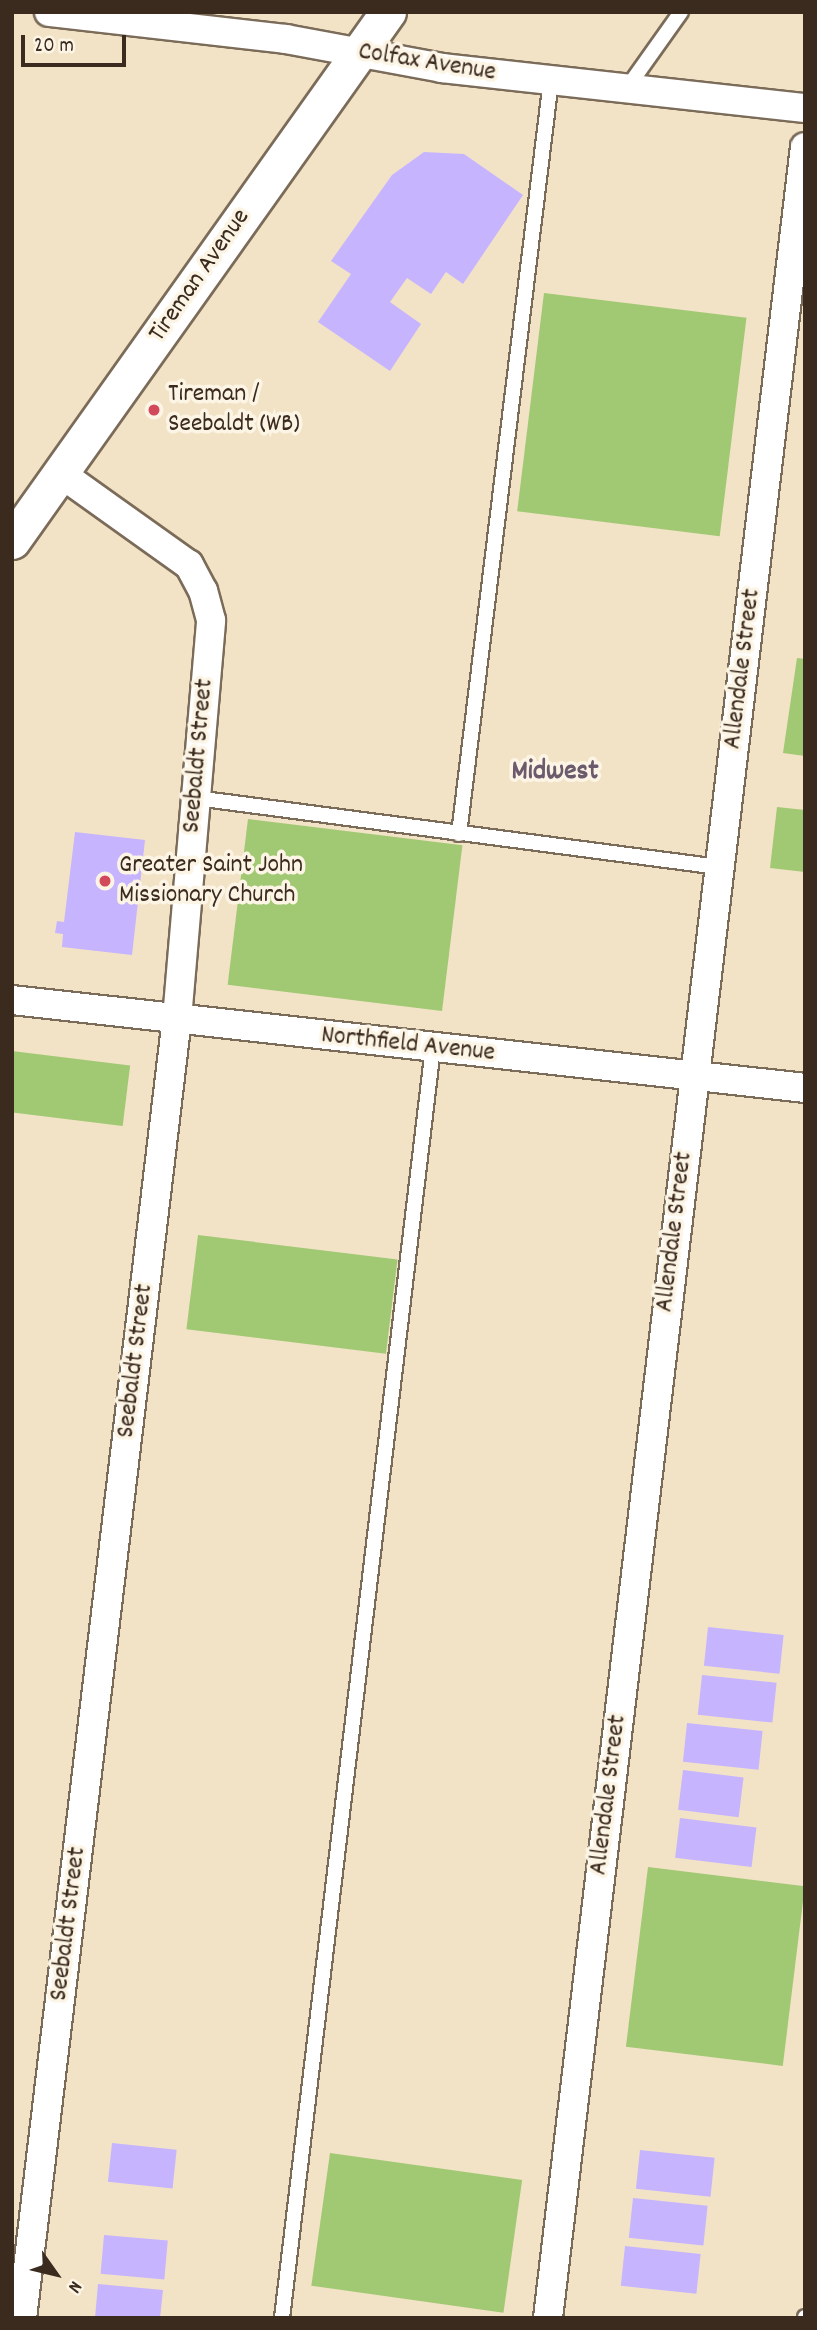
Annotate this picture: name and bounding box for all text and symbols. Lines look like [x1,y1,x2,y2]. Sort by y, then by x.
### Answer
scale bar [24,21,130,65]
text: 20 m [34,32,74,62]
street label: Colfax Avenue [356,37,498,89]
street label: Tireman Avenue [143,203,257,349]
place label: Tireman / Seebaldt (WB) [168,379,300,440]
marker: Tireman / Seebaldt (WB) [146,402,162,418]
street label: Allendale Street [718,587,768,751]
street label: Seebaldt Street [177,677,221,835]
district label: Midwest [511,756,599,790]
place label: Greater Saint John Missionary Church [119,850,303,912]
marker: Greater Saint John Missionary Church [97,873,113,889]
street label: Northfield Avenue [320,1020,496,1070]
street label: Allendale Street [650,1150,700,1314]
street label: Seebaldt Street [111,1282,161,1440]
street label: Allendale Street [584,1713,634,1877]
street label: Seebaldt Street [44,1845,94,2003]
north arrow [21,2239,91,2309]
text: N [60,2275,88,2297]

